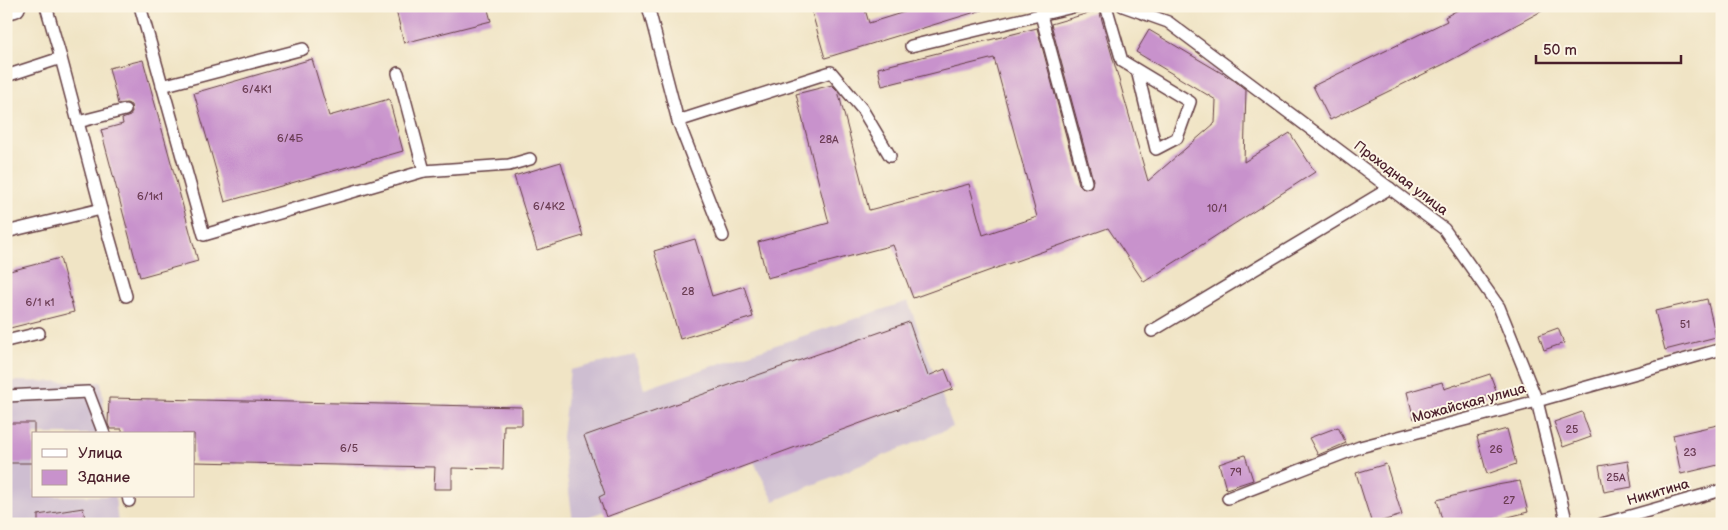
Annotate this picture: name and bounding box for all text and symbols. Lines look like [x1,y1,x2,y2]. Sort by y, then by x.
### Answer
scale bar [1536,32,1680,64]
text: 50 m [1543,41,1577,60]
house number: 6/4К1 [242,83,272,96]
house number: 6/4Б [277,132,303,145]
house number: 28А [819,133,839,146]
street label: Проходная улица [1351,137,1452,219]
house number: 6/1к1 [137,190,163,203]
house number: 6/4К2 [533,200,565,213]
house number: 10/1 [1207,202,1227,215]
house number: 28 [682,285,694,298]
house number: 6/1 к1 [25,296,55,309]
house number: 51 [1680,318,1690,331]
street label: Можайская улица [1410,379,1529,426]
house number: 25 [1566,423,1578,436]
legend [32,432,195,498]
house number: 6/5 [340,442,358,455]
house number: 26 [1489,443,1503,456]
text: Улица [78,444,123,463]
house number: 23 [1683,446,1697,459]
house number: 79 [1230,466,1242,479]
text: Здание [78,468,130,487]
house number: 25А [1606,471,1626,484]
street label: Никитина [1625,475,1692,509]
house number: 27 [1503,494,1516,507]

